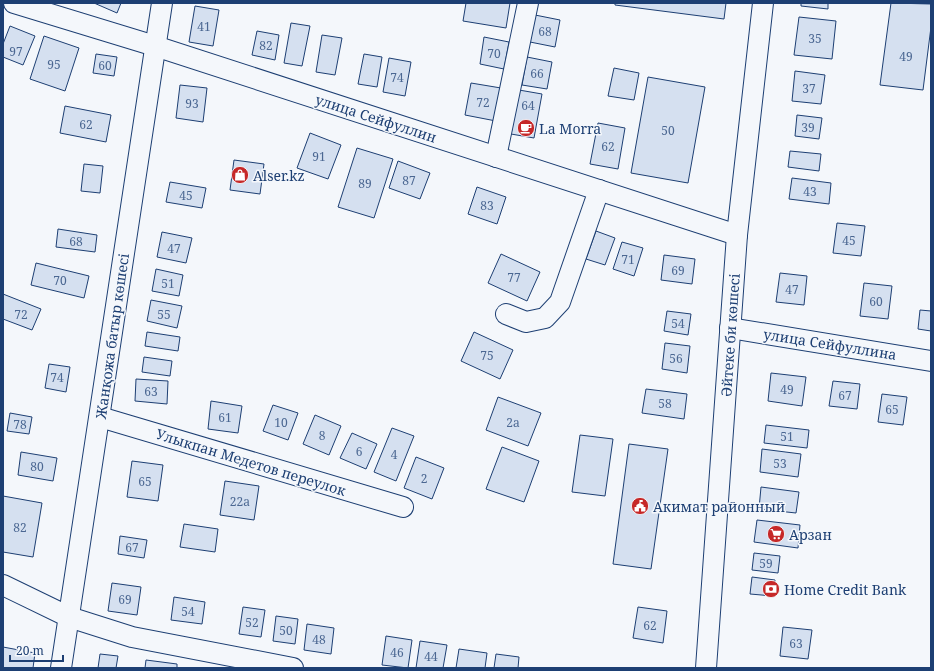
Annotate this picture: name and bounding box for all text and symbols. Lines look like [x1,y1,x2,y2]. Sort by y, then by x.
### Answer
house number: 41 [197,18,211,35]
house number: 68 [538,23,552,40]
house number: 35 [808,30,822,47]
house number: 82 [259,37,273,54]
house number: 97 [9,43,23,60]
house number: 70 [487,45,501,62]
house number: 49 [899,48,913,65]
house number: 95 [47,56,61,73]
house number: 60 [98,57,112,74]
house number: 66 [530,65,544,82]
house number: 74 [390,69,404,86]
house number: 37 [802,80,816,97]
street label: улица Сейфуллин [313,89,439,147]
house number: 72 [476,94,490,111]
house number: 93 [185,95,199,112]
house number: 64 [521,97,535,114]
house number: 62 [79,116,93,133]
cafe icon: La Morra [516,118,536,138]
place label: La Morra [539,119,601,138]
house number: 39 [801,119,815,136]
house number: 50 [661,122,675,139]
house number: 62 [601,138,615,155]
house number: 91 [312,148,326,165]
shop icon: Alser.kz [230,165,250,185]
place label: Alser.kz [253,166,305,185]
house number: 87 [402,172,416,189]
house number: 89 [358,175,372,192]
house number: 43 [803,183,817,200]
house number: 45 [179,187,193,204]
house number: 83 [480,197,494,214]
house number: 45 [842,232,856,249]
house number: 68 [69,233,83,250]
house number: 47 [167,240,181,257]
house number: 71 [621,251,635,268]
street label: Жанқожа батыр көшесі [91,252,133,421]
house number: 69 [671,262,685,279]
house number: 77 [507,269,521,286]
house number: 70 [53,272,67,289]
street label: Әйтеке би көшесі [716,273,744,397]
house number: 51 [161,275,175,292]
house number: 47 [785,281,799,298]
house number: 60 [869,293,883,310]
house number: 72 [14,306,28,323]
house number: 55 [157,306,171,323]
house number: 54 [671,315,685,332]
street label: улица Сейфуллина [762,324,898,364]
house number: 75 [480,347,494,364]
house number: 56 [669,350,683,367]
house number: 74 [50,369,64,386]
house number: 49 [780,381,794,398]
house number: 63 [144,383,158,400]
house number: 67 [838,387,852,404]
house number: 58 [658,395,672,412]
house number: 65 [885,401,899,418]
house number: 61 [218,409,232,426]
house number: 10 [274,414,288,431]
house number: 2а [506,414,520,431]
house number: 78 [13,416,27,433]
street label: Улыкпан Медетов переулок [154,424,349,500]
house number: 8 [319,427,326,444]
house number: 51 [780,428,794,445]
house number: 6 [356,443,363,460]
house number: 4 [391,446,398,463]
house number: 53 [773,455,787,472]
house number: 80 [30,458,44,475]
house number: 2 [421,470,427,487]
house number: 65 [138,473,152,490]
house number: 22а [230,493,250,510]
public building icon: Акимат районный [630,496,650,516]
place label: Акимат районный [653,497,785,516]
house number: 82 [13,519,27,536]
supermarket icon: Арзан [766,524,786,544]
place label: Арзан [789,525,832,544]
house number: 67 [125,539,139,556]
house number: 59 [759,555,773,572]
bank icon: Home Credit Bank [761,579,781,599]
place label: Home Credit Bank [784,580,907,599]
house number: 69 [118,591,132,608]
house number: 54 [181,603,195,620]
house number: 52 [245,614,259,631]
house number: 62 [643,617,657,634]
house number: 50 [279,622,293,639]
house number: 48 [312,631,326,648]
house number: 63 [789,635,803,652]
scale bar [10,637,63,663]
text: 20 m [16,642,44,659]
house number: 46 [390,644,404,661]
house number: 44 [424,648,438,665]

